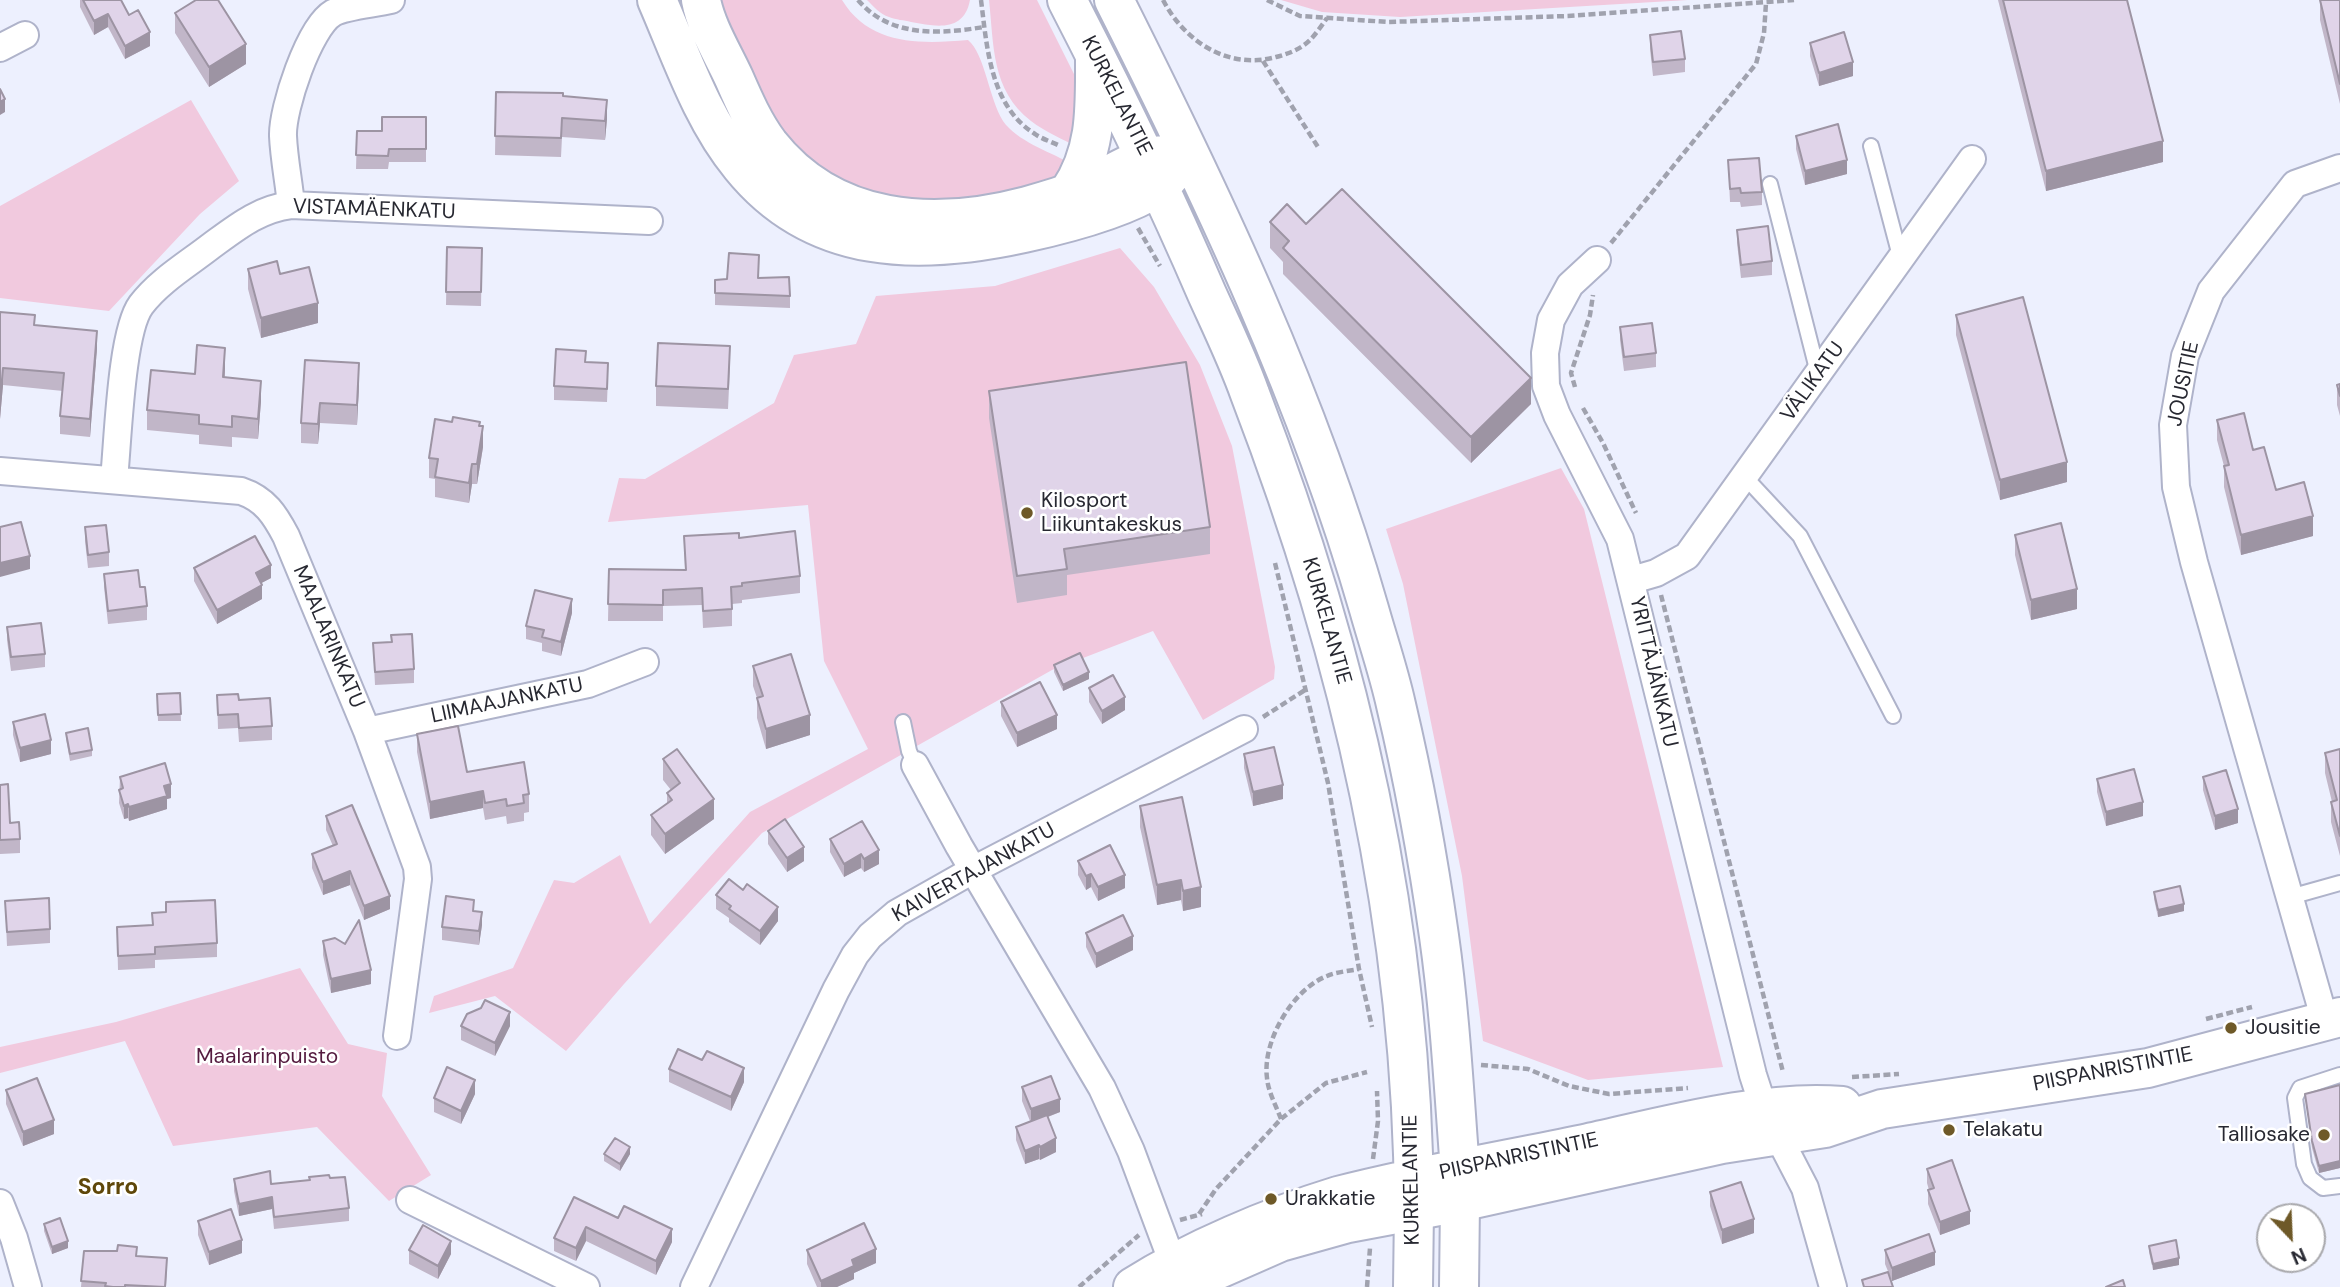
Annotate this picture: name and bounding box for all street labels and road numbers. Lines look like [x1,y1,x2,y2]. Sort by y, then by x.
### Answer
street label: KURKELANTIE [1075,32,1157,160]
street label: VISTAMÄENKATU [292,195,456,225]
street label: VÄLIKATU [1776,337,1850,427]
street label: JOUSITIE [2163,339,2205,429]
street label: KURKELANTIE [1296,555,1356,687]
street label: MAALARINKATU [287,562,369,712]
street label: YRITTÄJÄNKATU [1623,594,1683,750]
street label: LIIMAAJANKATU [429,673,585,729]
street label: KAIVERTAJANKATU [888,818,1060,928]
street label: PIISPANRISTINTIE [2031,1042,2195,1098]
street label: KURKELANTIE [1398,1114,1426,1246]
street label: PIISPANRISTINTIE [1437,1128,1601,1186]

